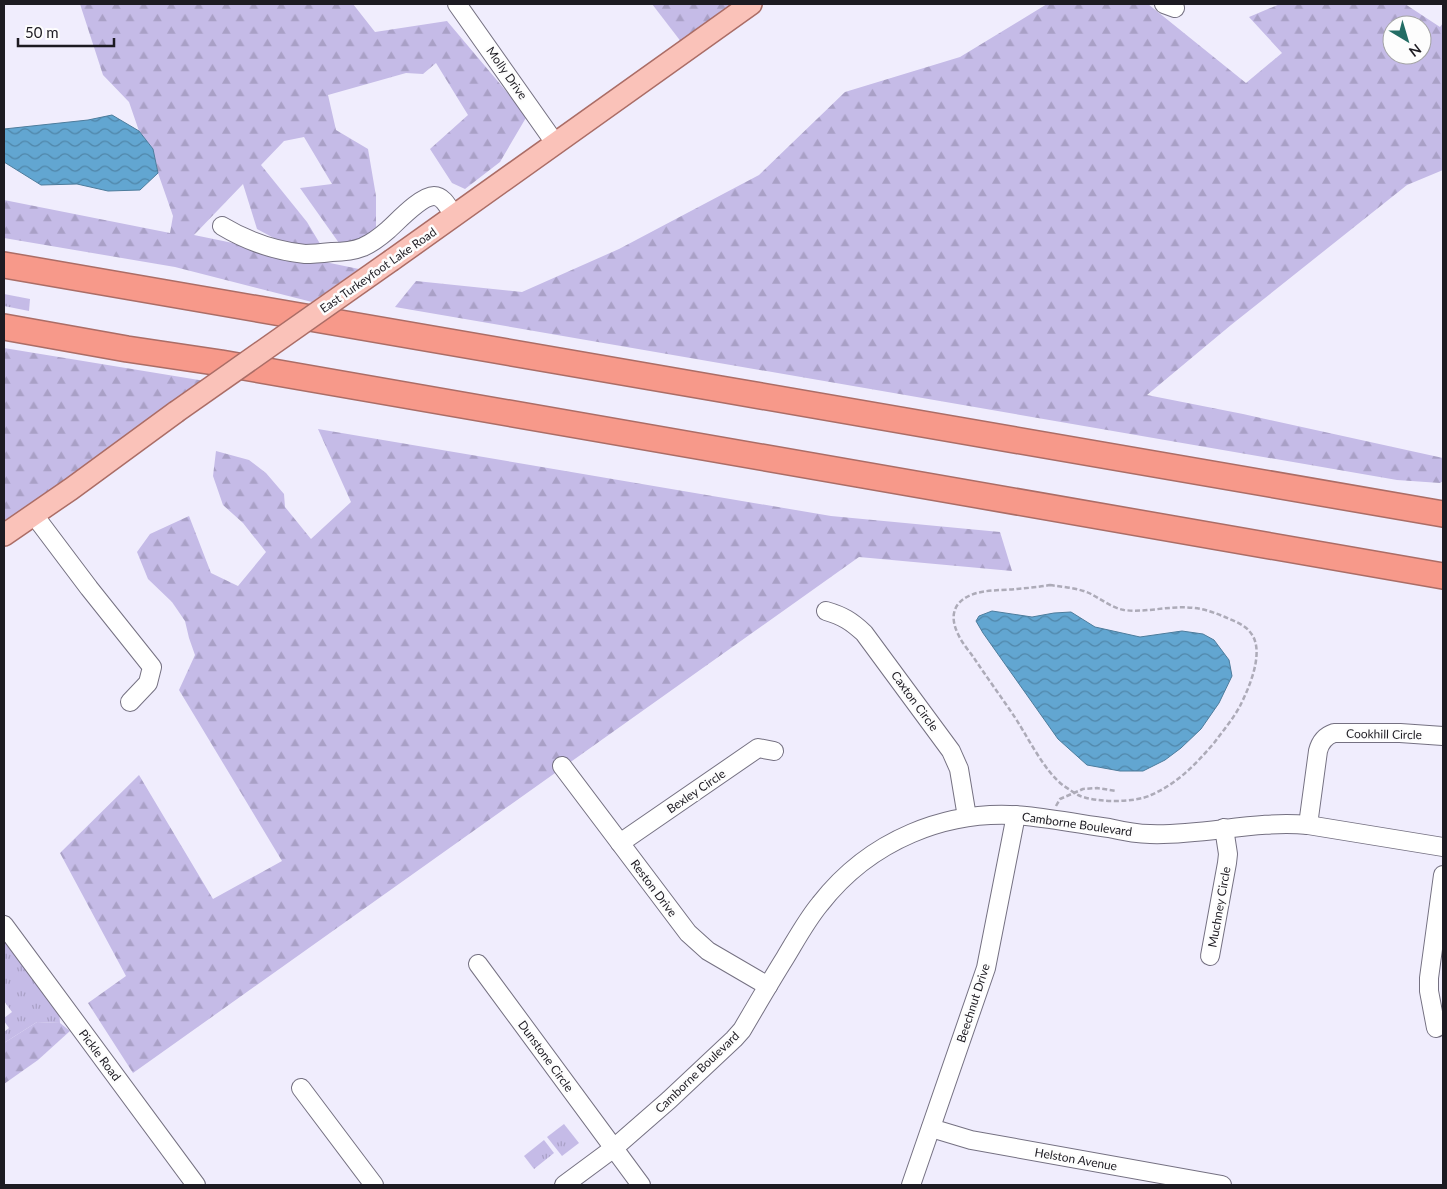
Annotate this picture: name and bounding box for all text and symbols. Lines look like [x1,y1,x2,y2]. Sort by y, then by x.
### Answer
scale bar [18,15,114,47]
north arrow [1382,15,1432,65]
text: 50 m [25,23,59,41]
text: N [1406,41,1425,61]
street label: Molly Drive [483,44,531,102]
street label: East Turkeyfoot Lake Road [317,224,439,316]
street label: Caxton Circle [888,668,942,734]
street label: Cookhill Circle [1346,726,1422,742]
street label: Bexley Circle [664,766,728,816]
street label: Camborne Boulevard [1021,809,1133,839]
street label: Reston Drive [628,856,680,920]
street label: Muchney Circle [1205,865,1233,949]
street label: Beechnut Drive [953,962,993,1044]
street label: Dunstone Circle [515,1017,577,1095]
street label: Pickle Road [76,1026,124,1084]
street label: Camborne Boulevard [652,1028,742,1116]
street label: Helston Avenue [1034,1144,1118,1174]

